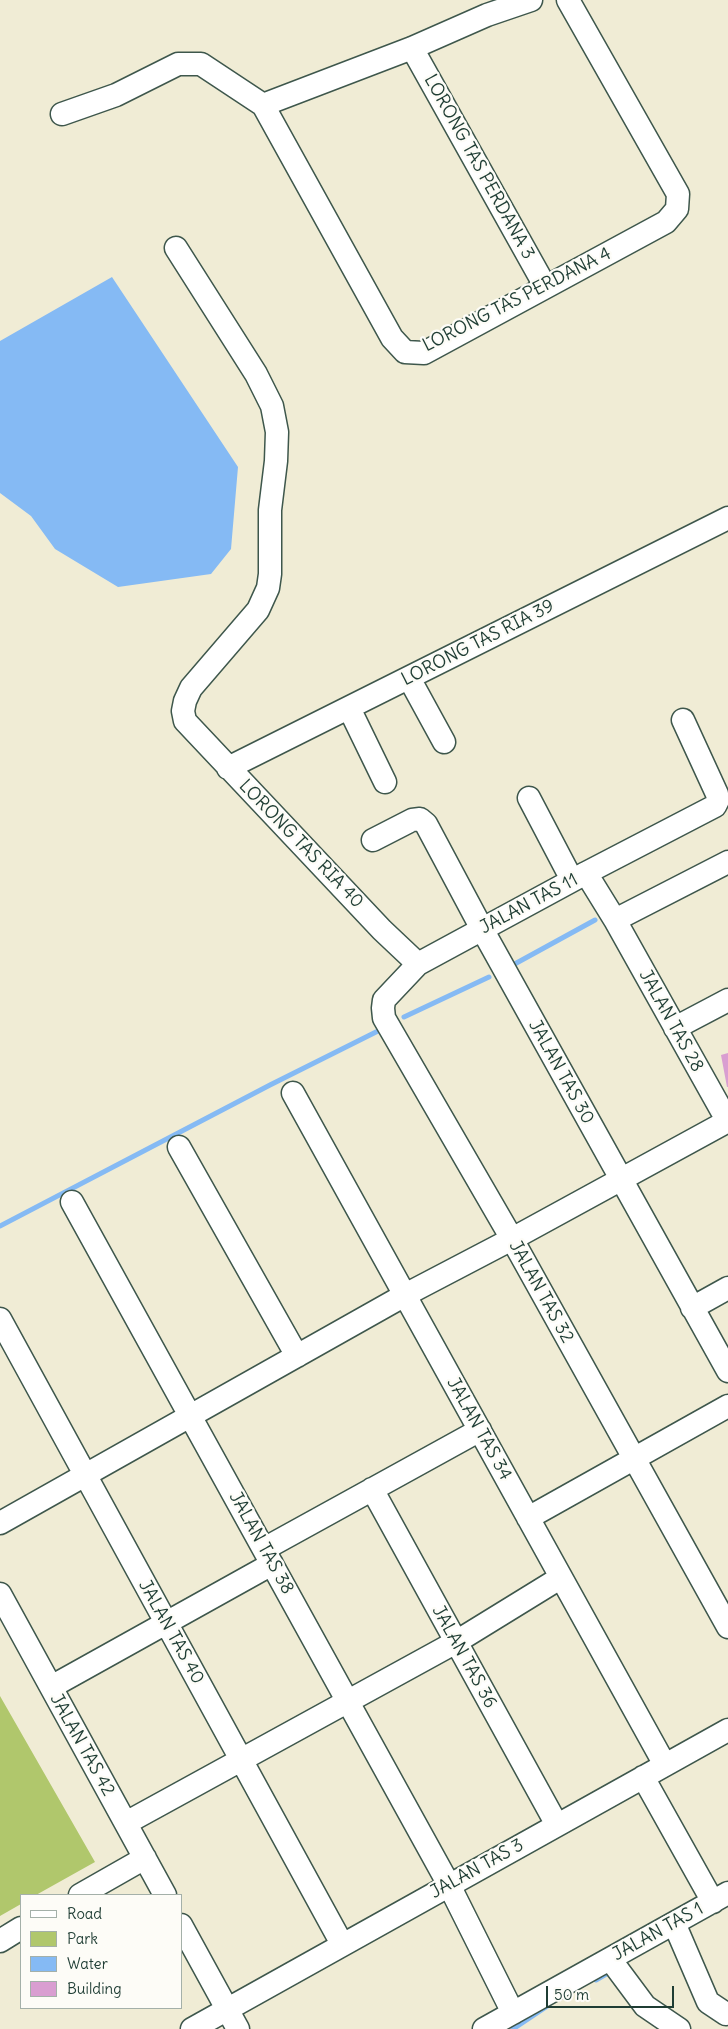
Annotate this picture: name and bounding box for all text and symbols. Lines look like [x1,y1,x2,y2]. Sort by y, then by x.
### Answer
street label: LORONG TAS PERDANA 3 [419,71,539,263]
street label: LORONG TAS PERDANA 4 [419,243,615,357]
street label: LORONG TAS RIA 39 [398,595,558,691]
street label: LORONG TAS RIA 40 [234,775,368,913]
street label: JALAN TAS 11 [476,869,582,939]
street label: JALAN TAS 28 [634,966,708,1076]
street label: JALAN TAS 30 [524,1016,598,1128]
street label: JALAN TAS 32 [504,1237,578,1347]
street label: JALAN TAS 34 [442,1374,516,1484]
street label: JALAN TAS 38 [224,1488,298,1598]
street label: JALAN TAS 40 [134,1576,208,1688]
street label: JALAN TAS 36 [427,1602,501,1712]
street label: JALAN TAS 42 [45,1690,119,1800]
street label: JALAN TAS 3 [426,1834,528,1904]
legend [20,1894,182,2009]
street label: JALAN TAS 1 [609,1898,707,1966]
text: Road [67,1904,102,1923]
text: Park [67,1929,98,1948]
text: Water [67,1954,108,1973]
scale bar [548,1976,676,2008]
text: Building [67,1979,122,1998]
text: 50 m [554,1985,589,2004]

